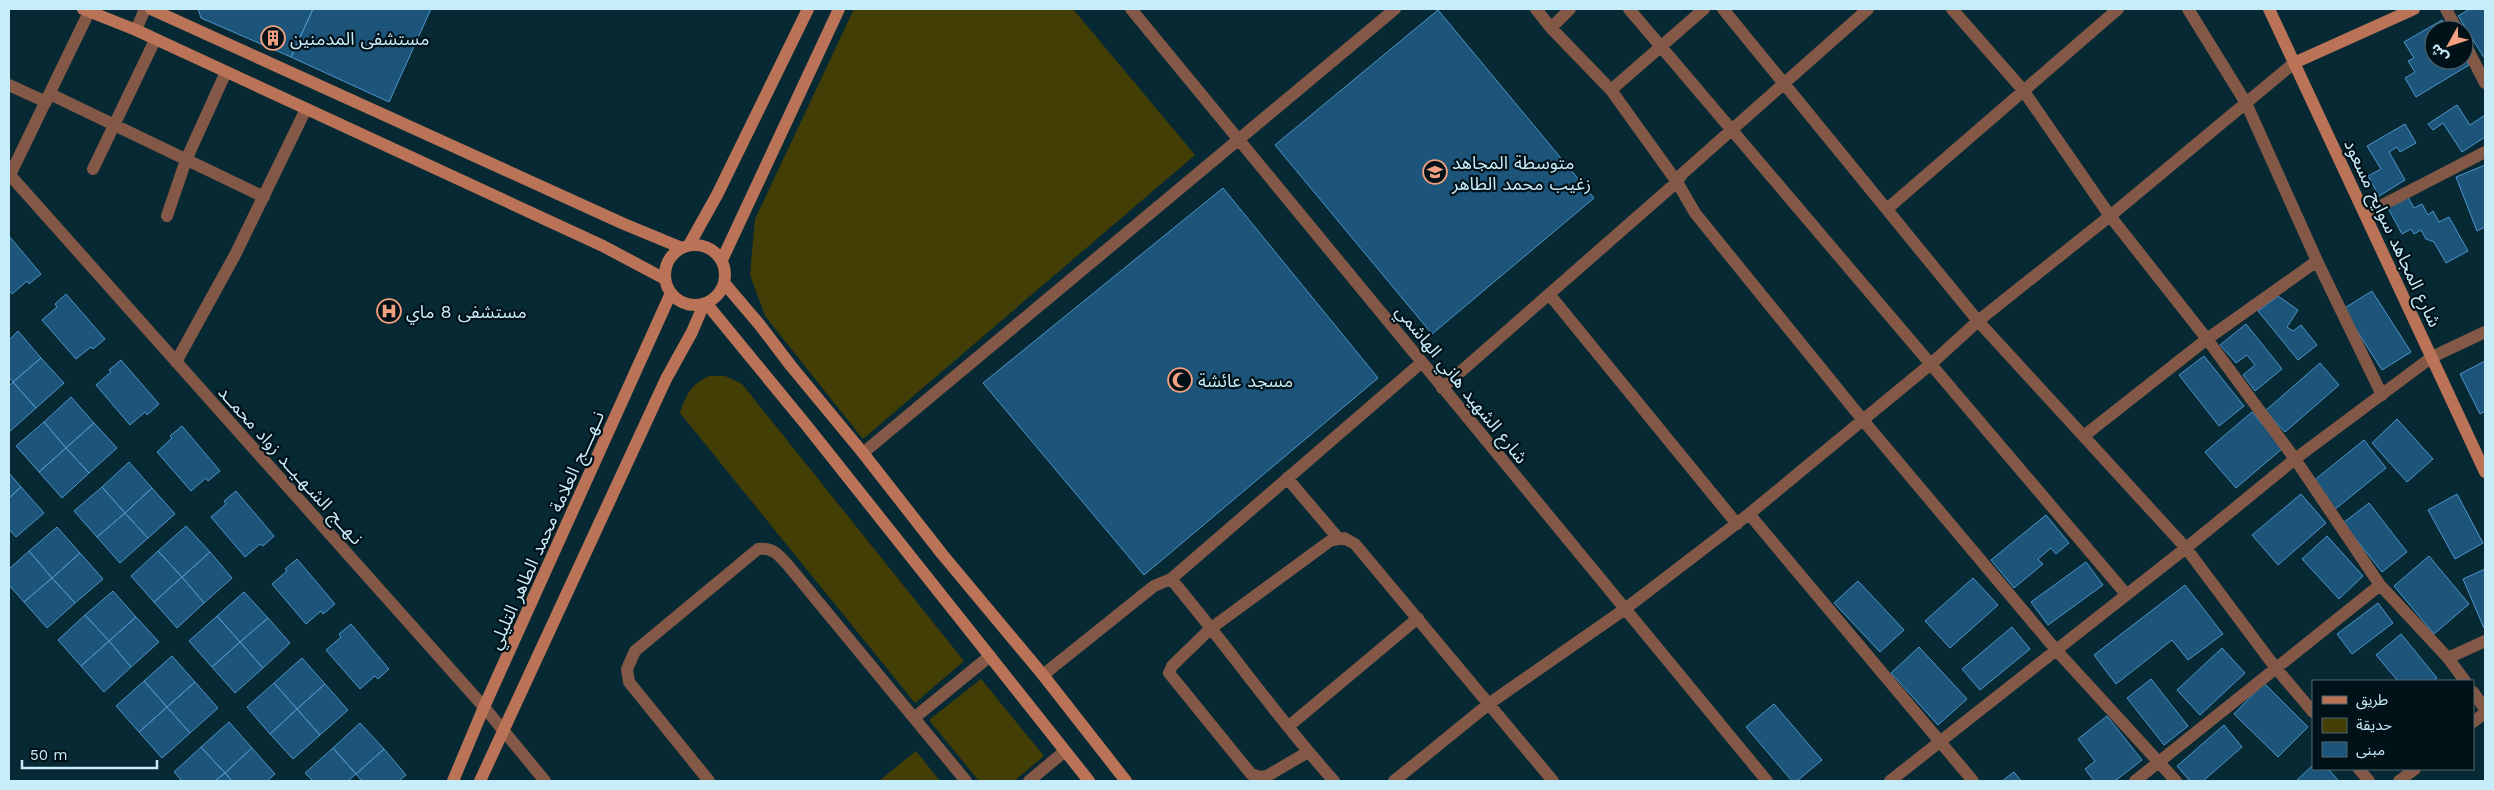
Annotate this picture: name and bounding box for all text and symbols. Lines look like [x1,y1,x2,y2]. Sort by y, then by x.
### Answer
north arrow [2424,20,2474,70]
building icon: مستشفى المدمنين [260,25,286,51]
place label: مستشفى المدمنين [290,28,429,50]
text: ش [2427,41,2451,66]
street label: شارع المجاهد سوايح مسعود [2337,136,2446,332]
place label: متوسطة المجاهد زغيب محمد الطاهر [1451,152,1591,195]
school or university icon: متوسطة المجاهد زغيب محمد الطاهر [1422,159,1448,185]
hospital icon: مستشفى 8 ماي [376,298,402,324]
street label: شارع الشهيد هاني الهاشمي [1388,300,1532,470]
place label: مستشفى 8 ماي [406,301,527,325]
mosque icon: مسجد عائشة [1167,367,1193,393]
place label: مسجد عائشة [1198,370,1293,391]
street label: نـهــج الشـهـيــد زواد محمــد [212,381,368,551]
street label: نــهــــج العلامة محمد الطاهر التليلي [484,408,611,654]
legend [2312,680,2474,770]
text: طريق [2356,691,2388,710]
text: حديقة [2356,716,2392,734]
scale bar [22,738,158,770]
text: مبنى [2356,741,2385,759]
text: 50 m [30,746,67,764]

